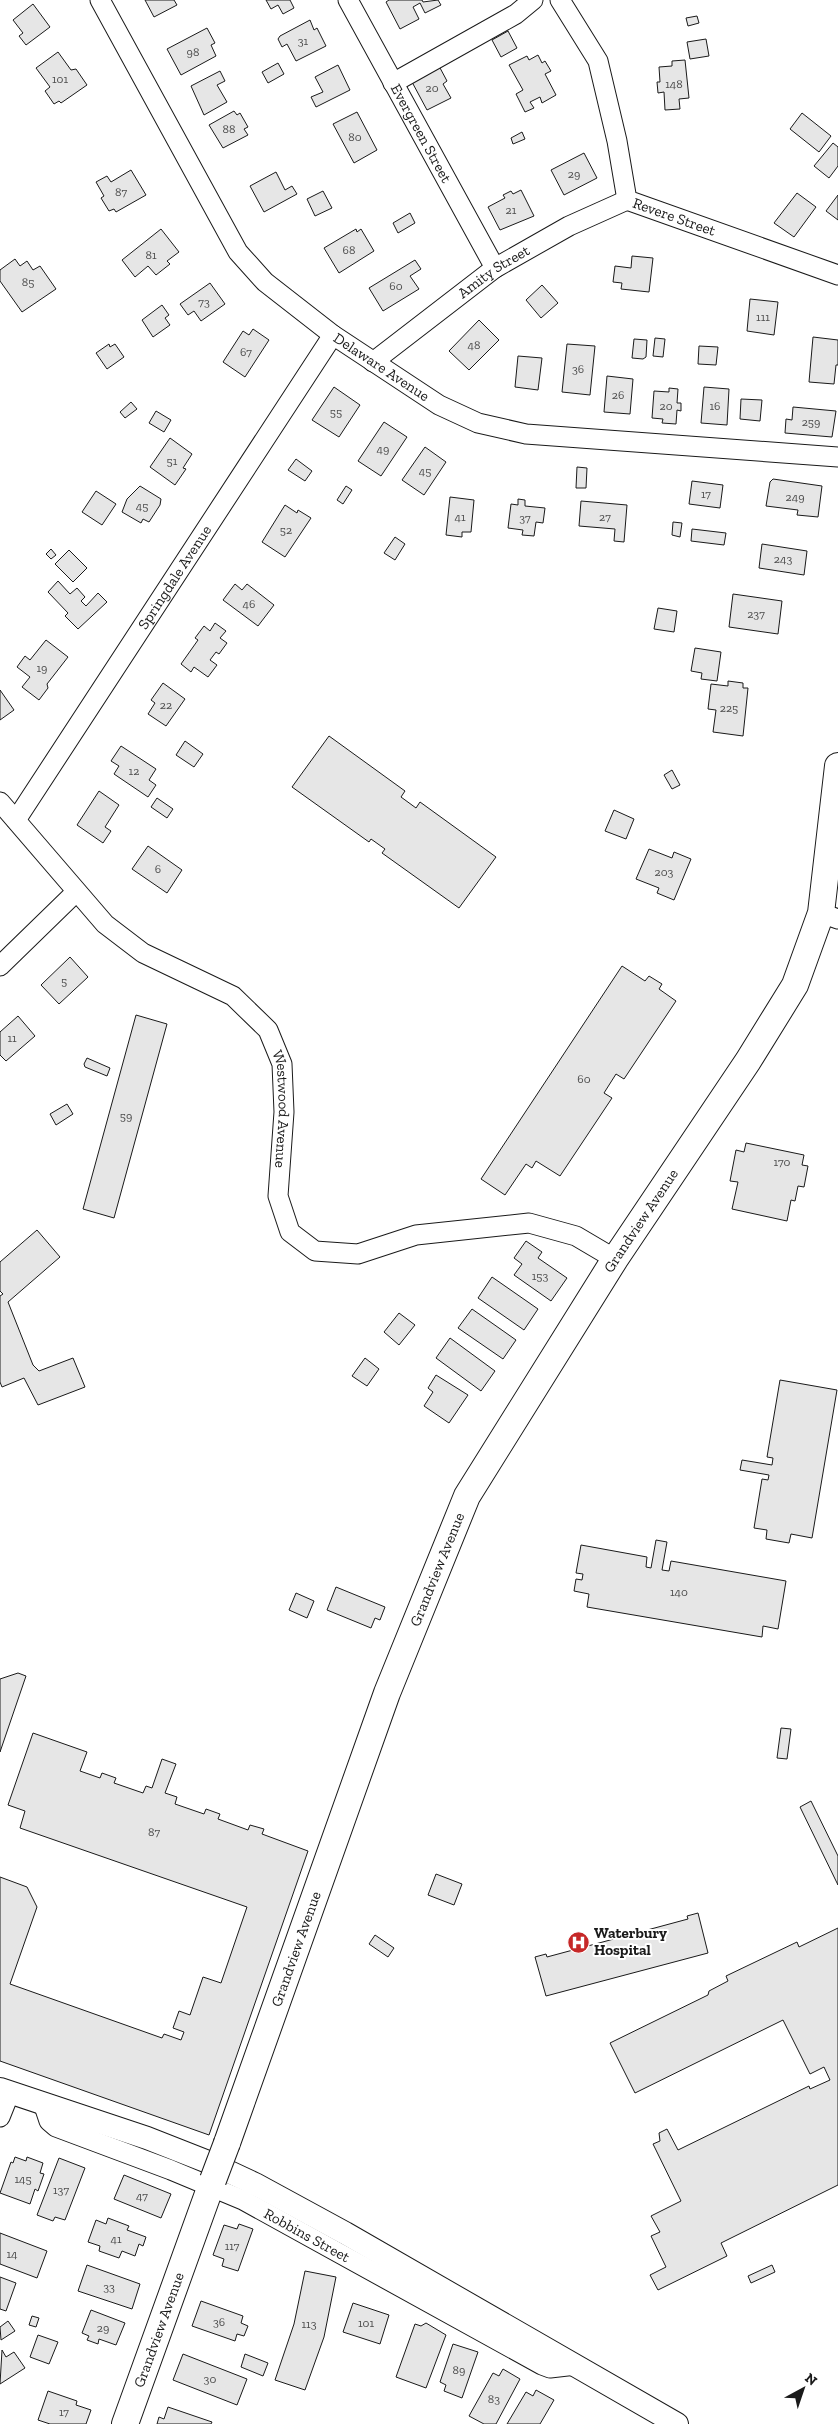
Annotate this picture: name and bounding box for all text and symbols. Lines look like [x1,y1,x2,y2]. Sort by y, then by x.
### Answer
house number: 31 [298,34,309,48]
house number: 98 [187,45,199,59]
house number: 101 [52,72,68,86]
house number: 148 [665,77,683,91]
street label: Evergreen Street [387,81,456,186]
house number: 20 [425,81,439,95]
house number: 88 [223,122,235,136]
house number: 80 [348,130,362,144]
house number: 29 [568,167,580,181]
house number: 87 [115,185,127,199]
street label: Revere Street [630,194,718,240]
house number: 21 [506,203,517,217]
street label: Amity Street [454,241,533,302]
house number: 68 [343,243,355,257]
house number: 81 [145,248,157,262]
house number: 85 [22,275,34,289]
house number: 60 [389,279,403,293]
house number: 73 [198,295,210,309]
house number: 111 [756,310,770,324]
street label: Delaware Avenue [330,329,433,405]
house number: 48 [468,338,480,352]
house number: 67 [240,345,252,359]
house number: 36 [572,362,584,376]
house number: 26 [612,388,624,402]
house number: 20 [659,399,673,413]
house number: 16 [710,399,721,413]
house number: 55 [330,405,342,419]
house number: 259 [802,415,820,429]
house number: 49 [377,442,389,456]
house number: 51 [167,454,178,468]
house number: 45 [419,464,431,478]
house number: 17 [701,487,711,501]
house number: 249 [785,490,805,504]
house number: 45 [136,499,148,513]
house number: 41 [454,510,466,524]
house number: 27 [599,510,611,524]
house number: 37 [519,511,531,525]
street label: Springdale Avenue [134,522,215,633]
house number: 52 [280,523,292,537]
house number: 243 [774,552,792,566]
house number: 46 [243,597,255,611]
house number: 237 [747,607,765,621]
house number: 19 [37,661,48,675]
house number: 22 [160,698,172,712]
house number: 225 [720,701,738,715]
house number: 12 [129,764,139,778]
house number: 6 [155,862,161,876]
house number: 203 [655,865,674,879]
house number: 5 [61,974,67,988]
house number: 11 [7,1031,17,1045]
street label: Westwood Avenue [268,1048,293,1168]
house number: 60 [577,1072,591,1086]
house number: 59 [120,1109,132,1123]
house number: 170 [774,1155,791,1169]
street label: Grandview Avenue [600,1165,682,1276]
house number: 153 [532,1269,548,1283]
street label: Grandview Avenue [406,1510,468,1629]
house number: 140 [670,1585,688,1599]
house number: 87 [148,1825,160,1839]
street label: Grandview Avenue [267,1889,325,2009]
place label: Waterbury Hospital [594,1924,667,1959]
hospital icon: Waterbury Hospital [566,1930,590,1954]
house number: 145 [14,2172,32,2186]
house number: 137 [53,2183,69,2197]
house number: 47 [136,2189,148,2203]
street label: Robbins Street [261,2204,353,2266]
house number: 41 [110,2232,122,2246]
house number: 117 [225,2239,240,2253]
house number: 14 [6,2247,18,2261]
street label: Grandview Avenue [130,2270,188,2390]
house number: 33 [103,2280,115,2294]
house number: 36 [213,2315,225,2329]
house number: 101 [358,2316,374,2330]
house number: 113 [301,2317,317,2331]
house number: 29 [97,2321,109,2335]
house number: 89 [453,2363,465,2377]
north arrow [778,2364,828,2414]
text: N [801,2369,821,2390]
house number: 30 [204,2372,216,2386]
house number: 83 [488,2392,500,2406]
house number: 17 [59,2405,69,2419]

